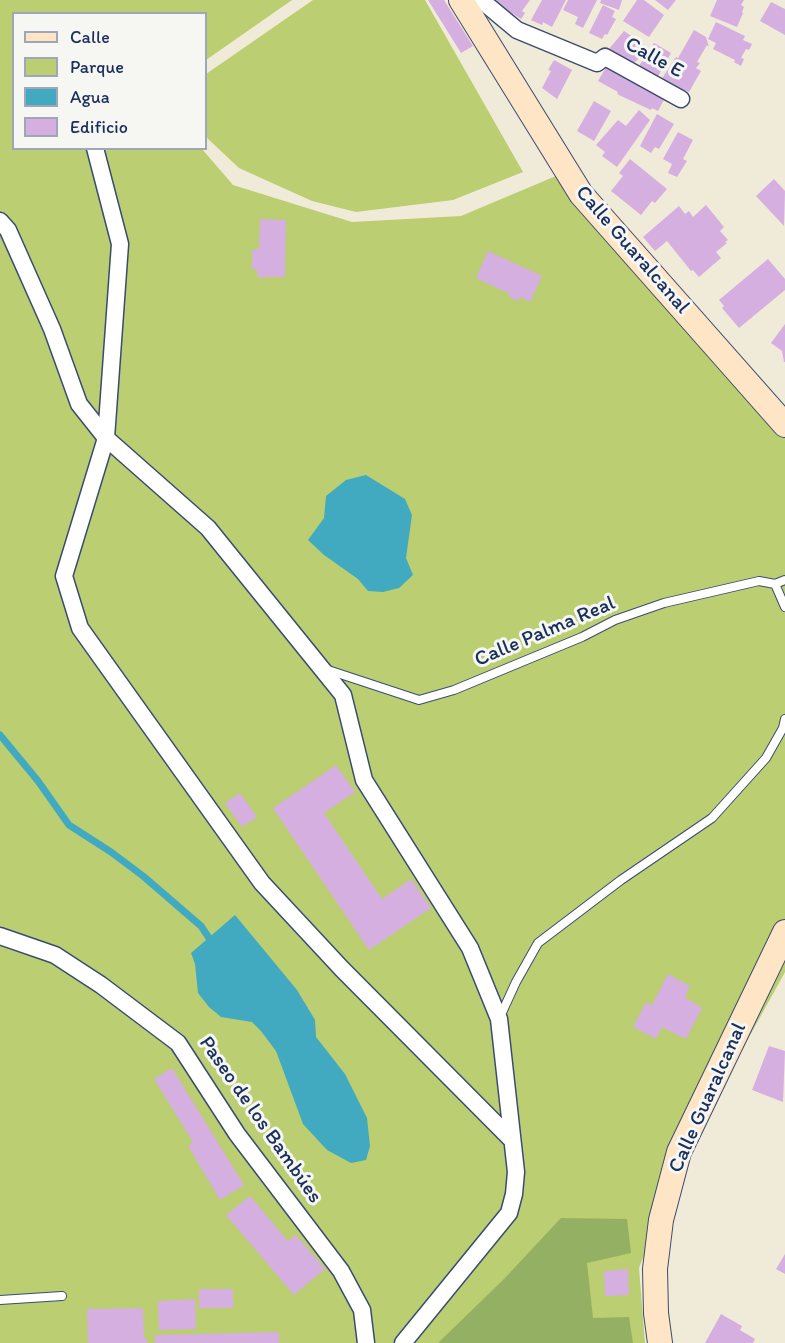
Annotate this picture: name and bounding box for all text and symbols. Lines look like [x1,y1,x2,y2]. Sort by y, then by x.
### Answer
legend [12,12,207,150]
text: Calle [70,26,110,48]
street label: Calle E [621,32,687,84]
text: Parque [70,56,124,78]
text: Agua [70,86,110,108]
text: Edificio [70,116,128,138]
street label: Calle Guaralcanal [569,181,695,319]
street label: Calle Palma Real [471,591,619,673]
street label: Calle Guaralcanal [664,1019,752,1177]
street label: Paseo de los Bambúes [193,1032,327,1208]

